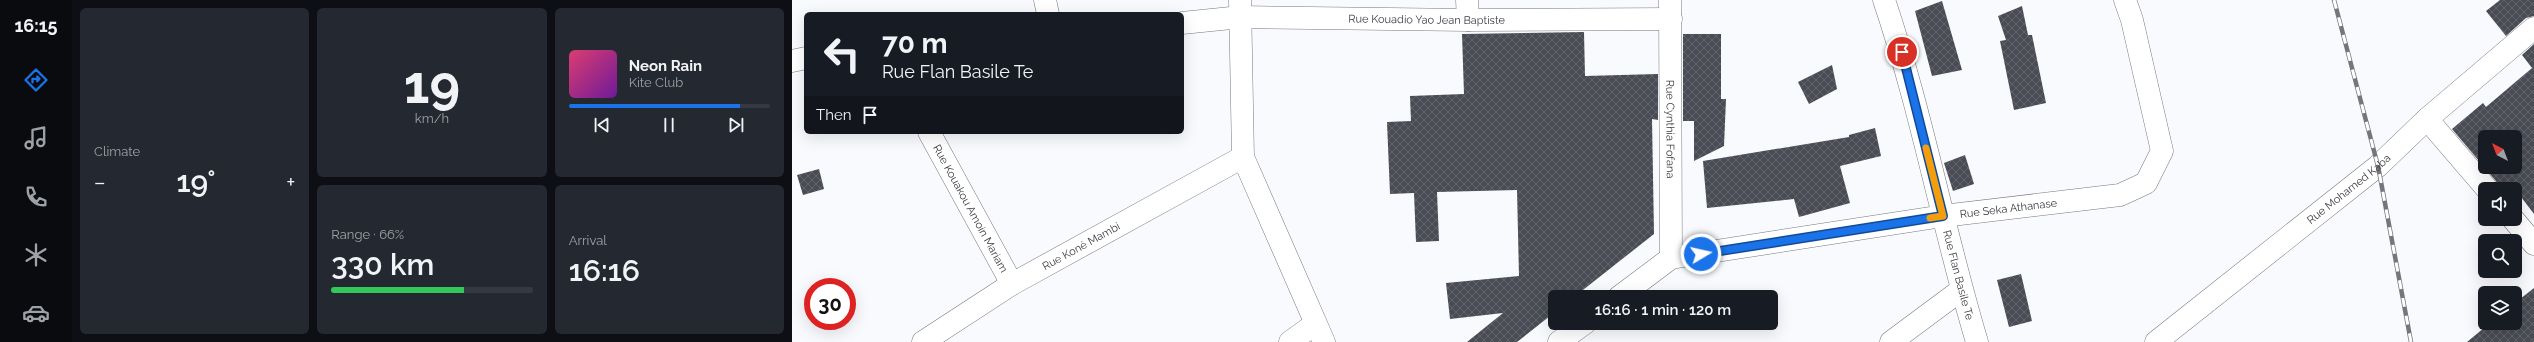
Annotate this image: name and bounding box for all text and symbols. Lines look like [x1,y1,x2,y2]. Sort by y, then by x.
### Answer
street label: Rue Kouadio Yao Jean Baptiste [1348,12,1506,27]
text: 16:15 [14,15,58,36]
text: 70 m [882,27,948,60]
icon: left [816,28,868,80]
pin [1885,35,1919,69]
icon: arrive [1891,41,1913,63]
text: 19 [404,54,460,115]
text: Neon Rain [629,57,702,75]
text: Rue Flan Basile Te [882,61,1033,82]
icon: directions [22,66,50,94]
text: Kite Club [629,75,683,90]
street label: Rue Cynthia Fofana [1664,80,1677,178]
icon: arrive [859,104,881,126]
text: Then [816,106,851,124]
text: km/h [415,111,449,126]
icon: previous [591,114,613,136]
icon: pause [658,114,680,136]
icon: next [725,114,747,136]
icon: music [22,124,50,152]
north arrow [2478,130,2522,174]
map controls [2478,130,2522,330]
street label: Rue Kouakou Amoin Mariam [931,142,1011,274]
text: Climate [94,144,140,159]
street label: Rue Mohamed Kaba [2304,151,2393,226]
text: 19° [176,164,216,199]
text: − [94,169,106,195]
text: + [286,169,295,195]
button: sound [2478,182,2522,226]
icon: phone [22,183,50,211]
street label: Rue Seka Athanase [1959,196,2058,220]
street label: Rue Koné Mambi [1040,219,1122,273]
text: Range · 66% [331,227,404,242]
street label: Rue Flan Basile Te [1940,229,1977,322]
text: Arrival [569,233,607,248]
position arrow [1680,233,1722,275]
button: search [2478,234,2522,278]
icon: climate [22,241,50,269]
text: 330 km [331,247,434,282]
text: 16:16 [569,253,640,288]
speed limit sign: 30 [804,278,856,330]
button: layers [2478,286,2522,330]
icon: car [22,299,50,327]
text: 16:16 · 1 min · 120 m [1595,301,1731,319]

